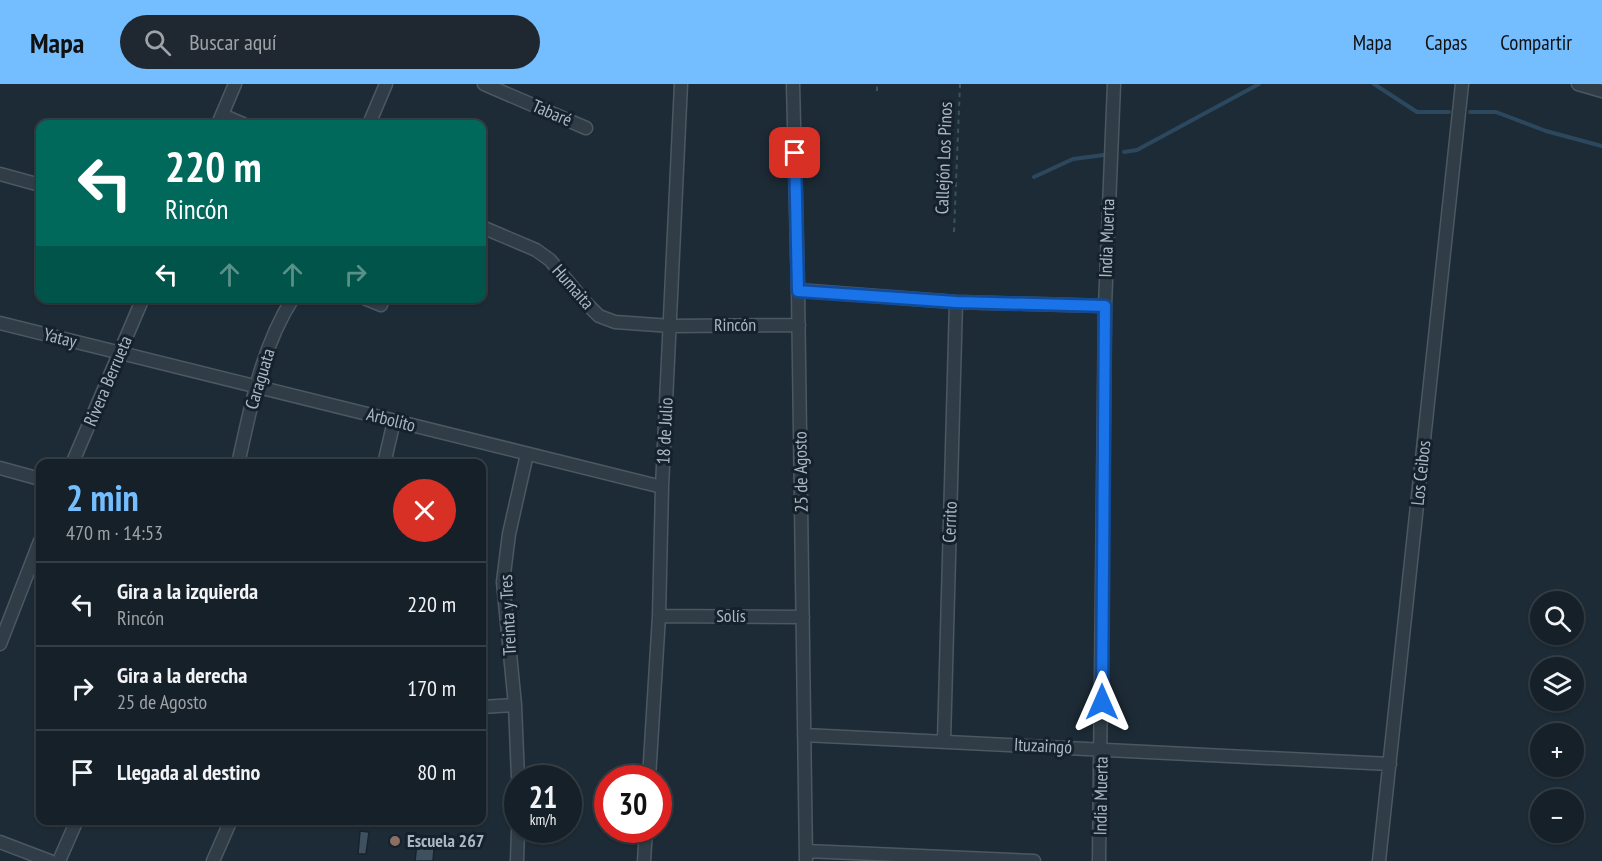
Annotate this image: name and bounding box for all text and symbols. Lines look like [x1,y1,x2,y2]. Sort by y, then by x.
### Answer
search box [120,15,540,69]
text: Mapa [30,24,84,61]
icon: search [141,26,174,59]
text: Buscar aquí [189,28,277,56]
text: Mapa [1353,29,1392,56]
text: Capas [1425,29,1467,56]
text: Compartir [1500,29,1572,56]
street label: Tabaré [529,94,576,131]
street label: Callejón Los Pinos [930,101,957,215]
pin [769,127,820,178]
icon: arrive [778,136,811,169]
text: 220 m [165,139,262,194]
icon: left [66,144,144,222]
text: Rincón [165,192,228,226]
street label: India Muerta [1094,198,1119,278]
icon: left [150,258,183,291]
icon: ahead [213,258,246,291]
icon: ahead [276,258,309,291]
icon: right [339,258,372,291]
street label: Humaita [547,259,599,314]
street label: Rincón [714,313,756,336]
street label: Yatay [41,322,79,353]
street label: Rivera Berrueta [78,332,137,430]
street label: Caraguata [239,346,280,412]
street label: 18 de Julio [651,397,678,465]
street label: Arbolito [364,402,418,437]
street label: 25 de Agosto [788,431,813,513]
street label: Los Ceibos [1406,439,1435,507]
text: 2 min [66,474,139,521]
button: close [393,479,456,542]
street label: Cerrito [937,501,962,543]
text: 470 m · 14:53 [66,520,163,546]
street label: Treinta y Tres [494,574,521,656]
text: Gira a la izquierda [117,577,258,605]
icon: left [66,588,99,621]
text: 220 m [407,590,456,618]
map controls [1530,591,1584,843]
button: search [1530,591,1584,645]
street label: Solís [716,604,746,627]
text: Rincón [117,605,164,631]
button: layers [1530,657,1584,711]
text: Gira a la derecha [117,661,247,689]
position arrow [1070,670,1134,734]
icon: right [66,672,99,705]
text: 170 m [407,674,456,702]
text: 25 de Agosto [117,689,207,715]
button: + [1530,723,1584,777]
street label: Ituzaingó [1013,732,1073,759]
icon: arrive [66,756,99,789]
street label: India Muerta [1088,756,1113,836]
text: Llegada al destino [117,758,260,786]
text: 80 m [417,758,456,786]
speed limit sign: 30 [594,765,672,843]
text: 21 [529,777,557,816]
button: − [1530,789,1584,843]
text: km/h [530,810,556,829]
place label: Escuela 267 [407,829,484,852]
marker: Escuela 267 [388,834,402,848]

